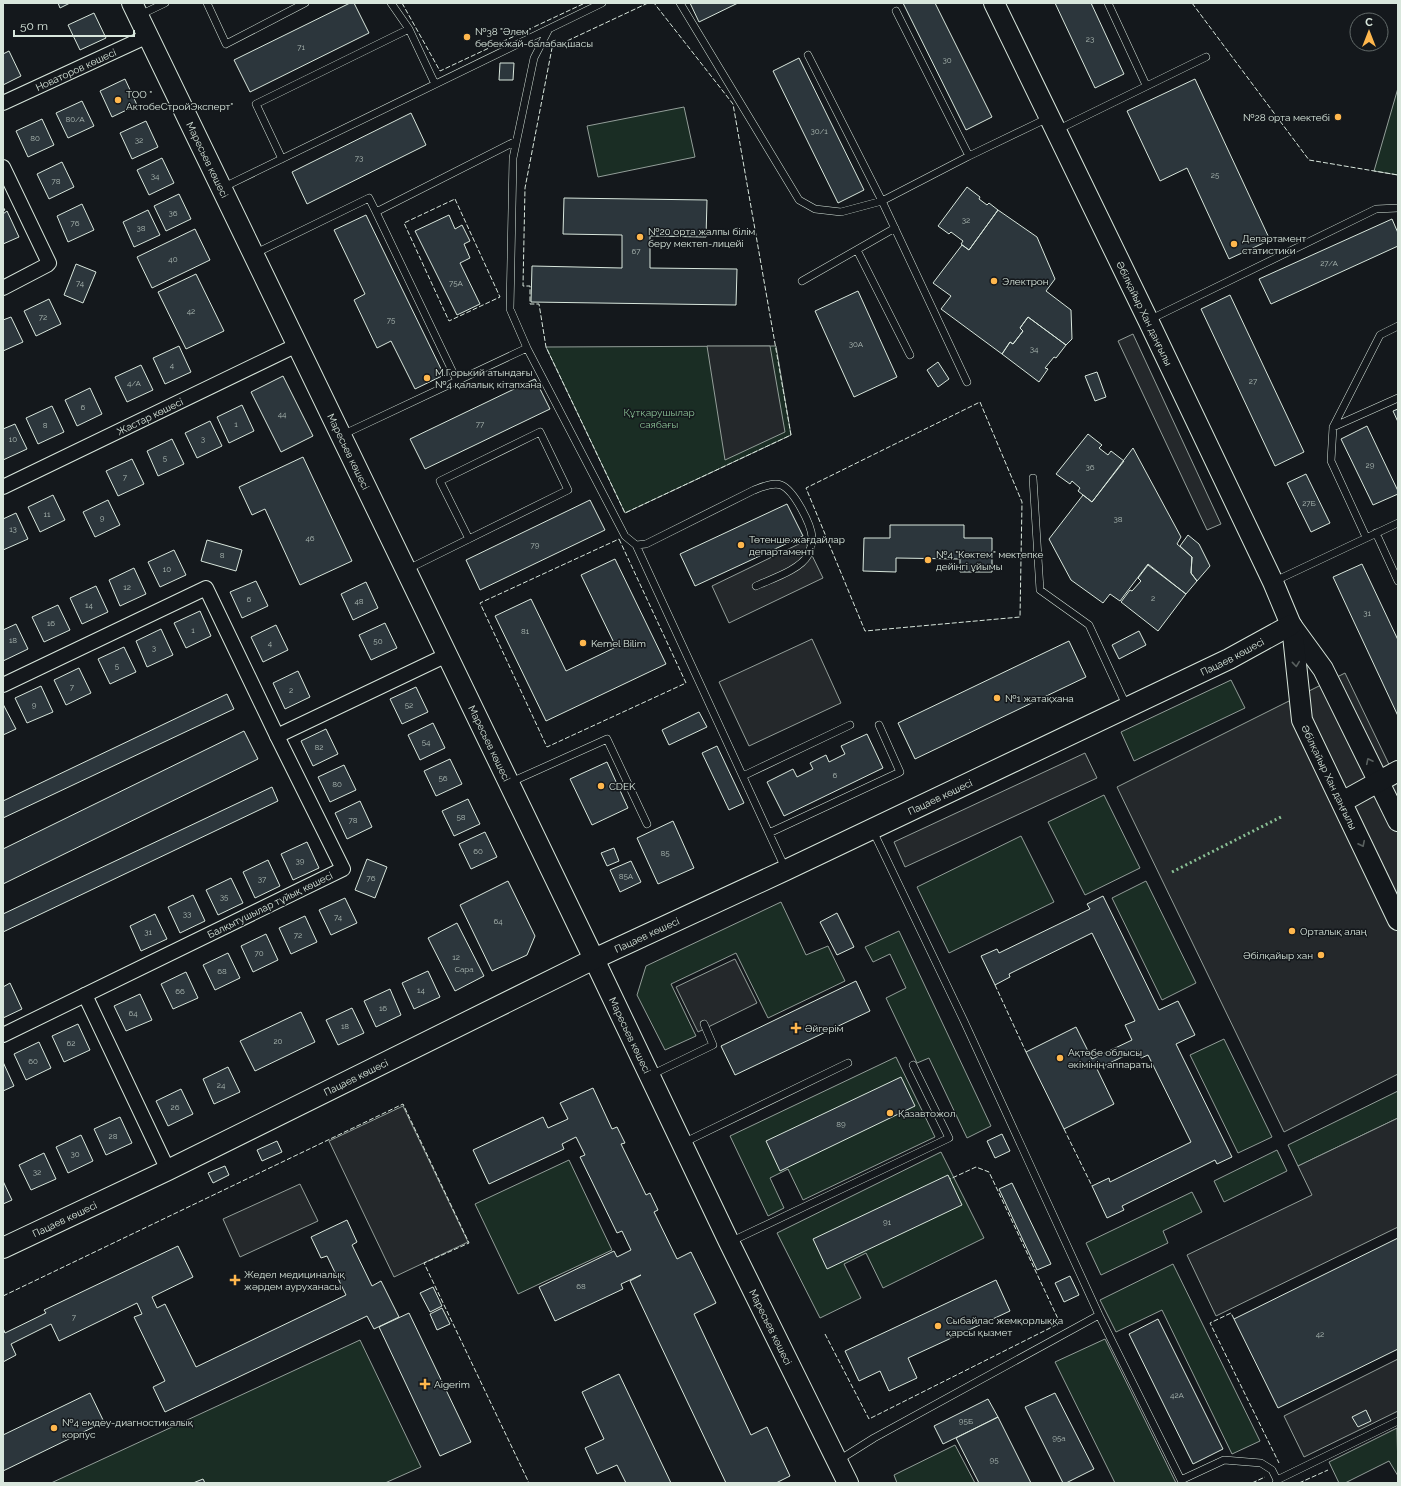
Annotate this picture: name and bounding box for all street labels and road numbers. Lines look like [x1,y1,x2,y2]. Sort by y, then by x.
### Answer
street label: Новаторов көшесі [34,46,118,93]
street label: Маресьев көшесі [185,120,231,199]
street label: Әбілқайыр Хан даңғылы [1115,259,1175,368]
street label: Жастар көшесі [115,395,185,437]
street label: Маресьев көшесі [326,412,372,491]
street label: Пацаев көшесі [1198,636,1266,677]
street label: Маресьев көшесі [467,703,513,783]
street label: Әбілқайыр Хан даңғылы [1300,723,1359,831]
street label: Пацаев көшесі [906,777,974,817]
street label: Балқытушылар тұйық көшесі [206,870,334,940]
street label: Пацаев көшесі [613,915,681,954]
street label: Маресьев көшесі [607,995,653,1075]
street label: Пацаев көшесі [322,1057,390,1097]
street label: Пацаев көшесі [30,1199,99,1239]
street label: Маресьев көшесі [748,1287,794,1366]

